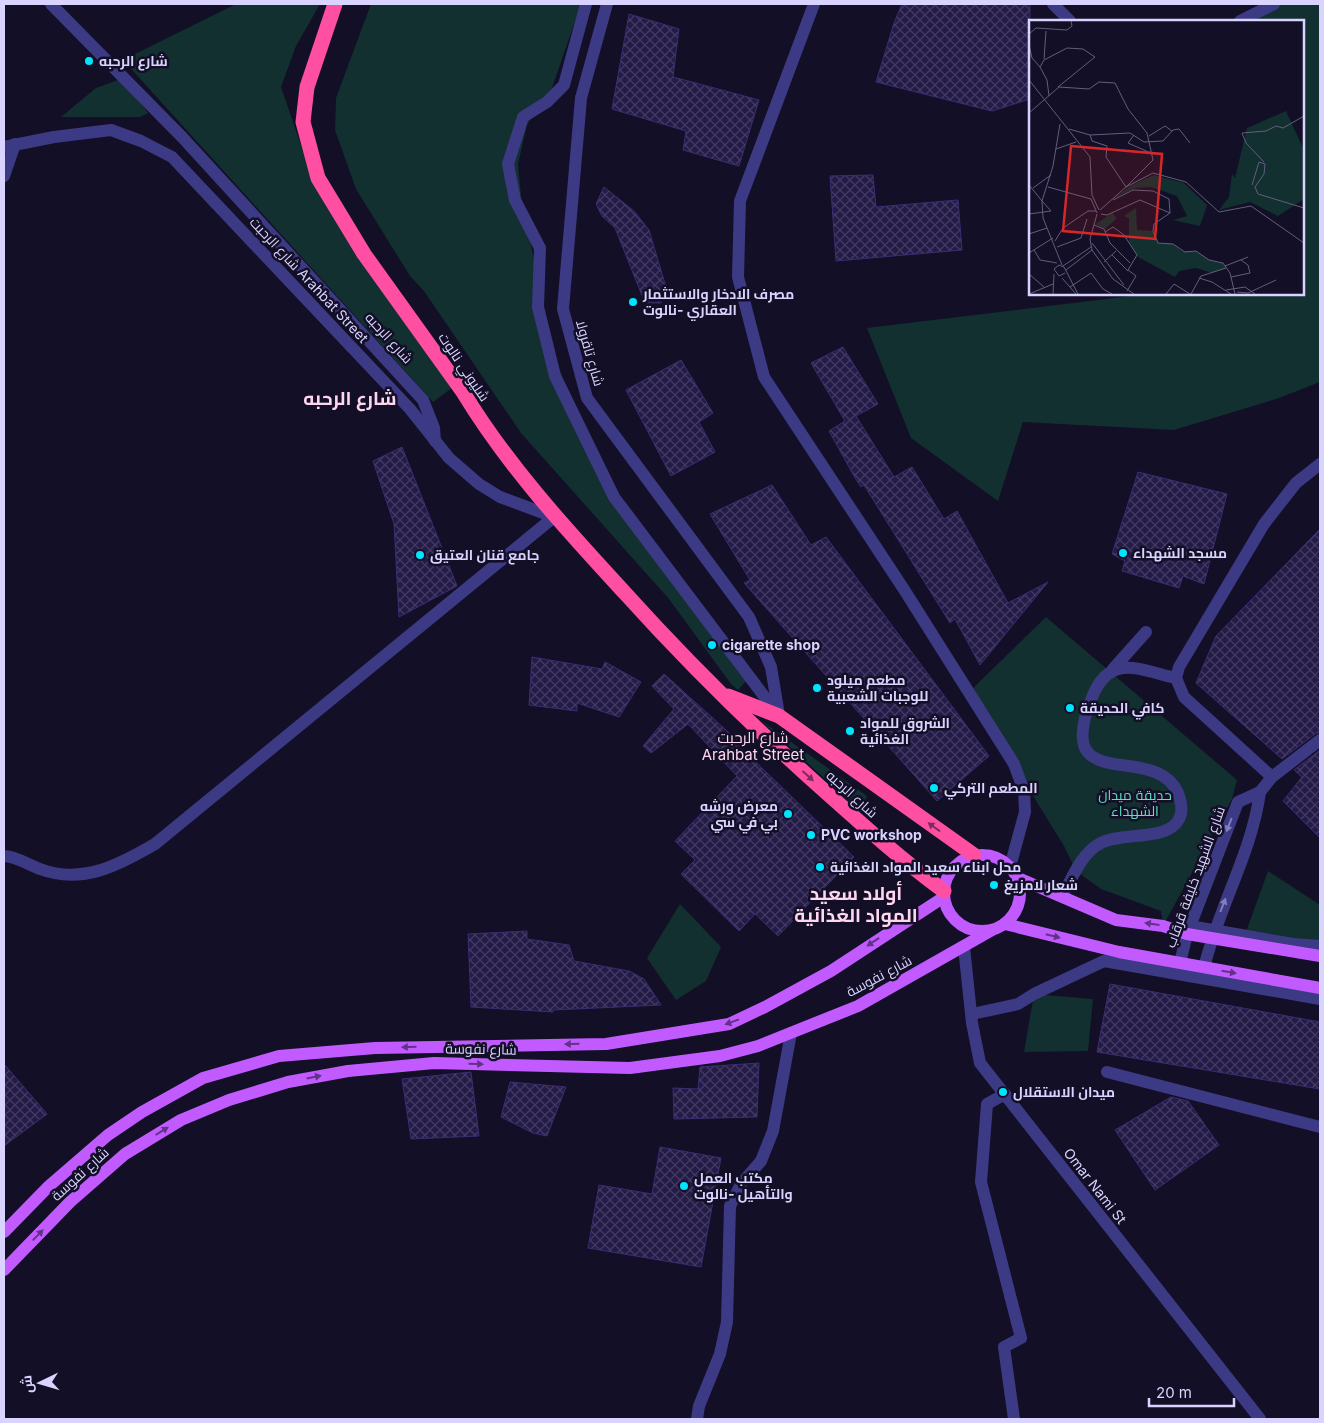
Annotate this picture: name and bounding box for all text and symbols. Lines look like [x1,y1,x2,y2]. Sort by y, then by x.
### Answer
inset map [1029,20,1304,295]
place label: شارع الرحبه [99,52,168,71]
marker: شارع الرحبه [83,55,95,67]
street label: شارع الرحبت Arahbat Street [246,213,372,347]
place label: مصرف الادخار والاستثمار العقاري -نالوت [642,285,794,321]
marker: مصرف الادخار والاستثمار العقاري -نالوت [627,296,639,308]
street label: شارع الرحبه [361,309,417,367]
street label: شارع تاقرولا [572,318,608,388]
street label: شليوني نالوت [432,329,494,406]
district label: شارع الرحبه [303,387,397,412]
place label: مسجد الشهداء [1133,544,1227,562]
place label: جامع قنان العتيق [430,546,539,565]
marker: مسجد الشهداء [1117,547,1129,559]
marker: جامع قنان العتيق [414,549,426,561]
place label: cigarette shop [722,636,820,653]
marker: cigarette shop [706,639,718,651]
place label: مطعم ميلود للوجبات الشعبية [827,671,928,705]
marker: مطعم ميلود للوجبات الشعبية [811,682,823,694]
place label: كافي الحديقة [1080,699,1164,720]
marker: كافي الحديقة [1064,702,1076,714]
place label: الشروق للمواد الغذائية [860,714,950,747]
marker: الشروق للمواد الغذائية [844,725,856,737]
district label: شارع الرحبت Arahbat Street [702,728,804,764]
street label: شارع الرحبه [823,766,881,822]
one-way arrow [801,770,813,782]
place label: المطعم التركي [944,779,1038,800]
marker: المطعم التركي [928,782,940,794]
park label: حديقة ميدان الشهداء [1098,786,1172,819]
place label: معرض ورشه بي في سي [700,797,778,834]
street label: شارع الشهيد خليفة قرقاب [1161,804,1229,950]
marker: معرض ورشه بي في سي [782,808,794,820]
one-way arrow [1225,818,1233,833]
one-way arrow [927,822,941,832]
place label: PVC workshop [821,826,922,843]
marker: PVC workshop [805,829,817,841]
place label: محل ابناء سعيد المواد الغذائية [830,858,1021,876]
marker: محل ابناء سعيد المواد الغذائية [814,861,826,873]
place label: شعار لامزيغ [1004,876,1078,895]
marker: شعار لامزيغ [988,879,1000,891]
district label: أولاد سعيد المواد الغذائية [794,880,918,927]
one-way arrow [1219,897,1227,912]
one-way arrow [1144,920,1160,928]
one-way arrow [1045,932,1060,940]
one-way arrow [867,937,880,947]
street label: شارع نفوسة [843,951,915,1001]
one-way arrow [1221,969,1237,977]
one-way arrow [724,1018,739,1026]
street label: شارع نفوسة [445,1039,517,1059]
one-way arrow [564,1040,580,1048]
one-way arrow [401,1043,417,1051]
one-way arrow [468,1060,484,1068]
one-way arrow [306,1073,322,1081]
place label: ميدان الاستقلال [1013,1083,1115,1101]
marker: ميدان الاستقلال [997,1086,1009,1098]
one-way arrow [155,1127,168,1136]
street label: شارع نفوسة [47,1143,113,1205]
street label: Omar Nami St [1060,1144,1131,1227]
place label: مكتب العمل والتأهيل -نالوت [694,1169,793,1203]
marker: مكتب العمل والتأهيل -نالوت [678,1180,690,1192]
one-way arrow [32,1229,44,1241]
north arrow [15,1358,65,1408]
text: ش [17,1374,37,1394]
scale bar [1149,1376,1234,1408]
text: 20 m [1156,1383,1192,1402]

